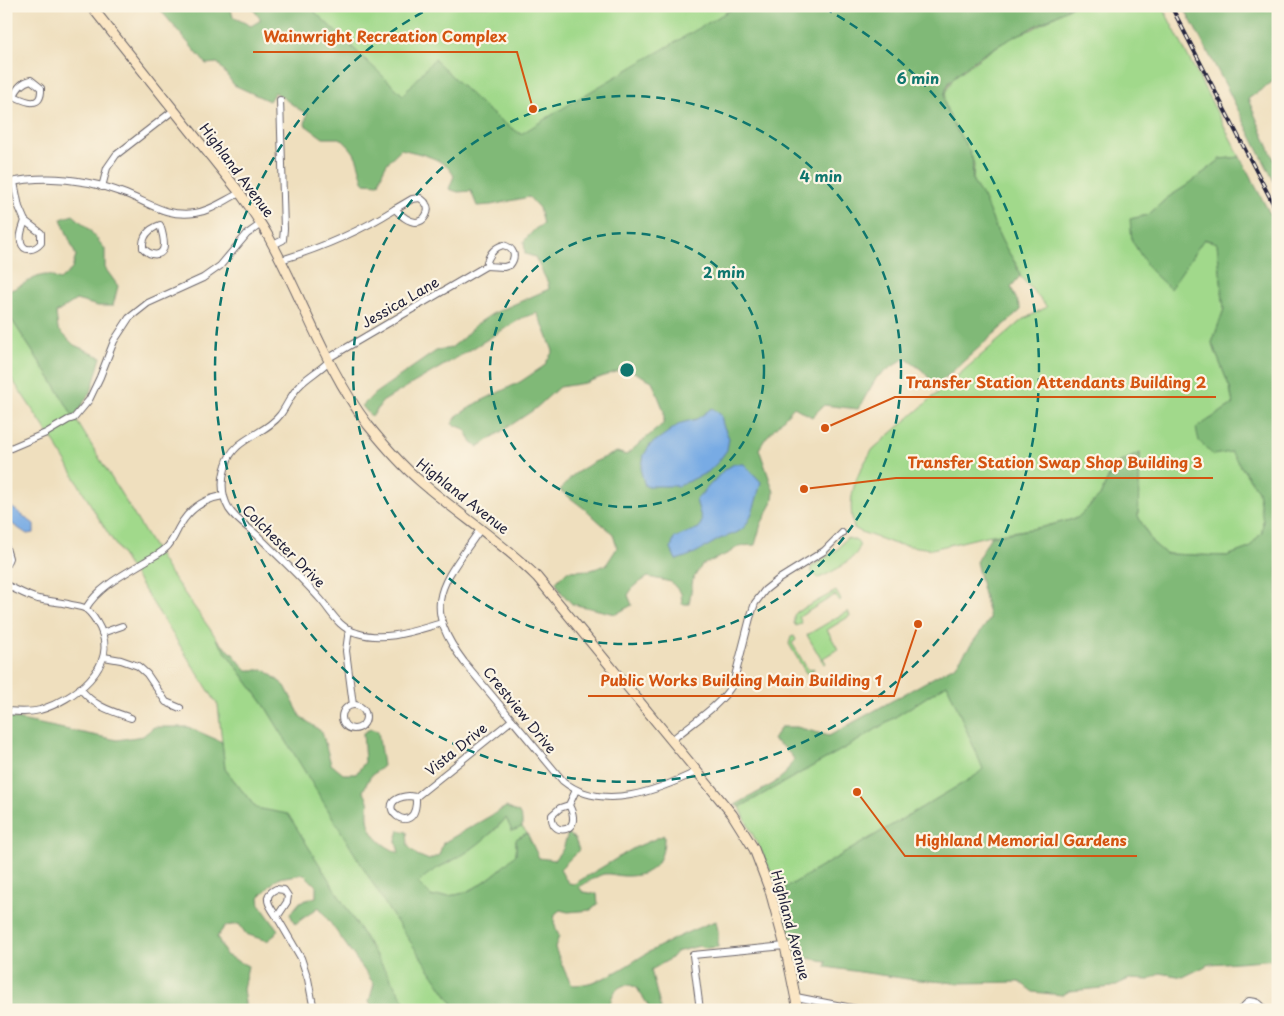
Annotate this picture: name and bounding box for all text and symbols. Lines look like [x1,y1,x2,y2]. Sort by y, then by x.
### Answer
callout: Wainwright Recreation Complex [253,22,517,52]
text: Wainwright Recreation Complex [263,24,507,47]
text: 6 min [897,66,939,89]
street label: Highland Avenue [195,119,280,222]
text: 4 min [800,164,842,187]
text: 2 min [703,260,745,283]
street label: Jessica Lane [357,271,443,333]
centre of rings [618,361,636,379]
callout: Transfer Station Attendants Building 2 [895,367,1216,397]
text: Transfer Station Attendants Building 2 [906,370,1207,393]
callout: Transfer Station Swap Shop Building 3 [896,448,1213,478]
text: Transfer Station Swap Shop Building 3 [907,450,1203,473]
street label: Highland Avenue [412,453,514,539]
street label: Colchester Drive [238,500,330,592]
street label: Crestview Drive [478,662,562,758]
callout: Public Works Building Main Building 1 [588,666,894,696]
text: Public Works Building Main Building 1 [600,668,882,691]
street label: Vista Drive [421,717,492,781]
callout: Highland Memorial Gardens [905,826,1137,856]
text: Highland Memorial Gardens [915,828,1127,851]
street label: Highland Avenue [766,868,816,983]

